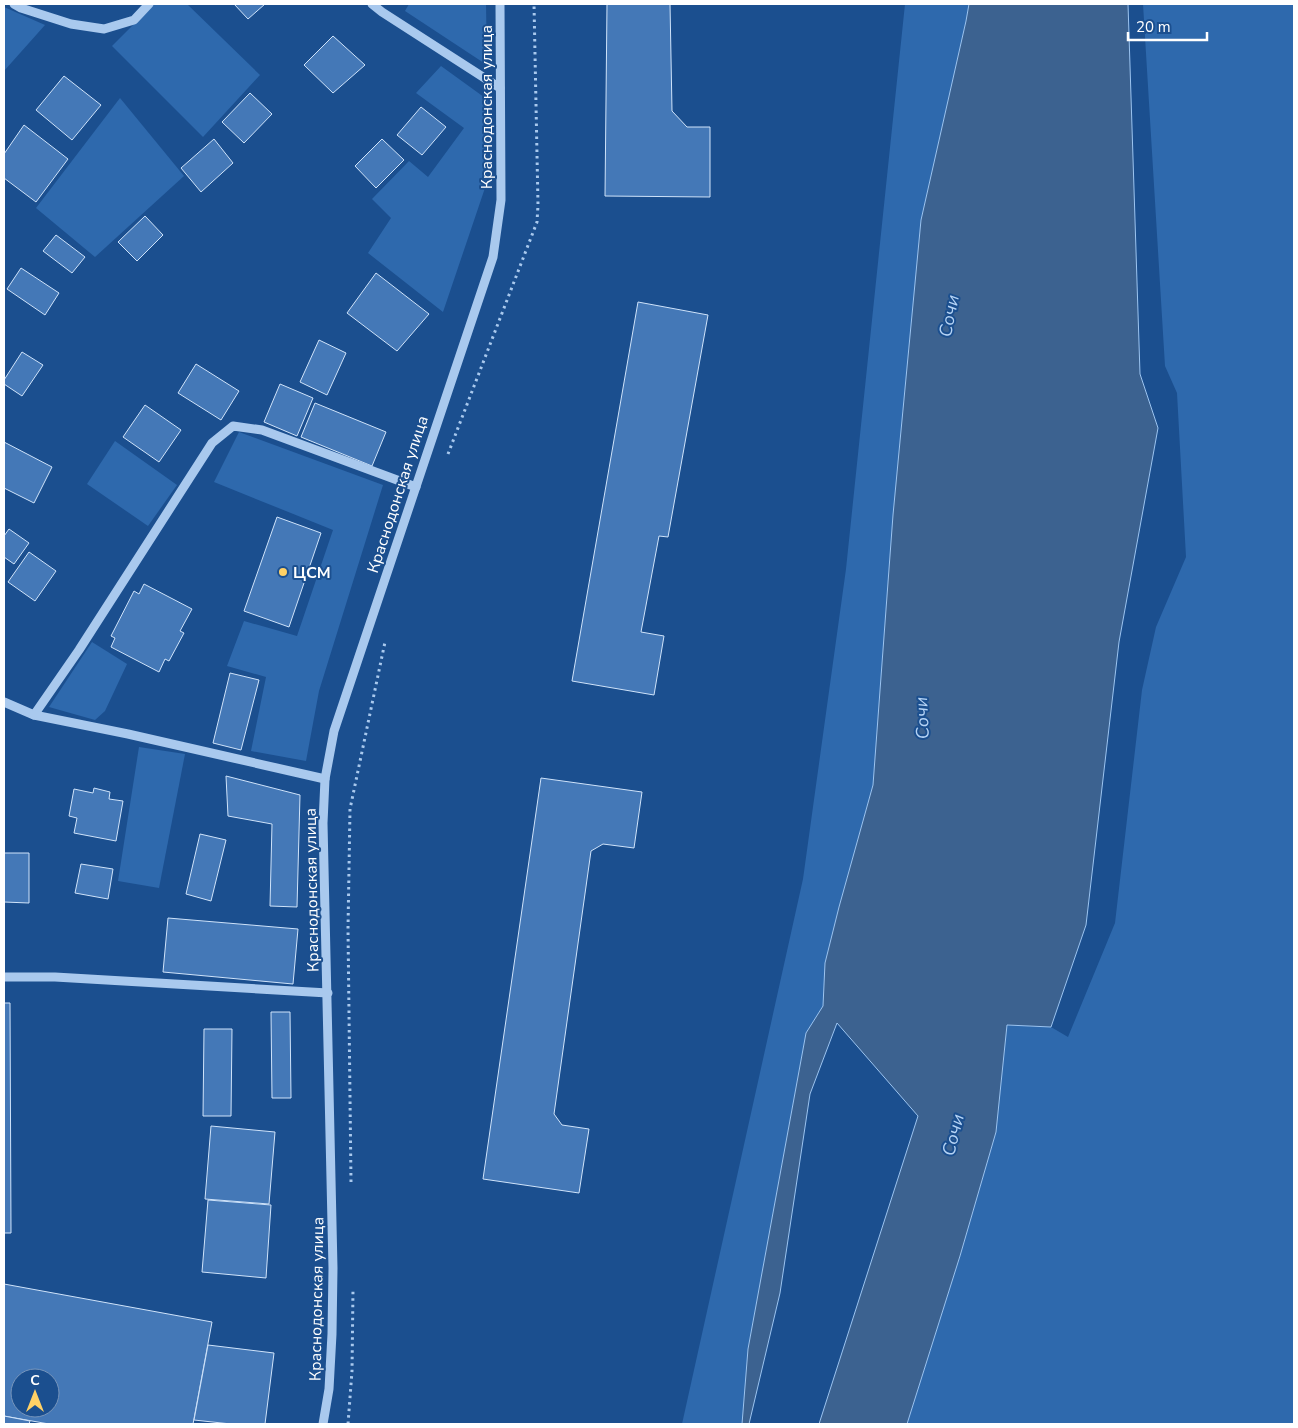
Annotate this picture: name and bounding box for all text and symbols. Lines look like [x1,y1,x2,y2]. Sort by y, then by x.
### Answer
scale bar [1128,10,1207,42]
text: 20 m [1136,17,1171,37]
street label: Краснодонская улица [476,25,498,189]
water label: Сочи [933,293,965,339]
street label: Краснодонская улица [362,413,434,576]
place label: ЦСМ [293,562,331,584]
marker: ЦСМ [277,566,289,578]
water label: Сочи [909,696,935,740]
street label: Краснодонская улица [300,808,324,972]
water label: Сочи [936,1111,970,1159]
street label: Краснодонская улица [305,1217,329,1381]
north arrow [10,1368,60,1418]
text: С [30,1371,40,1390]

